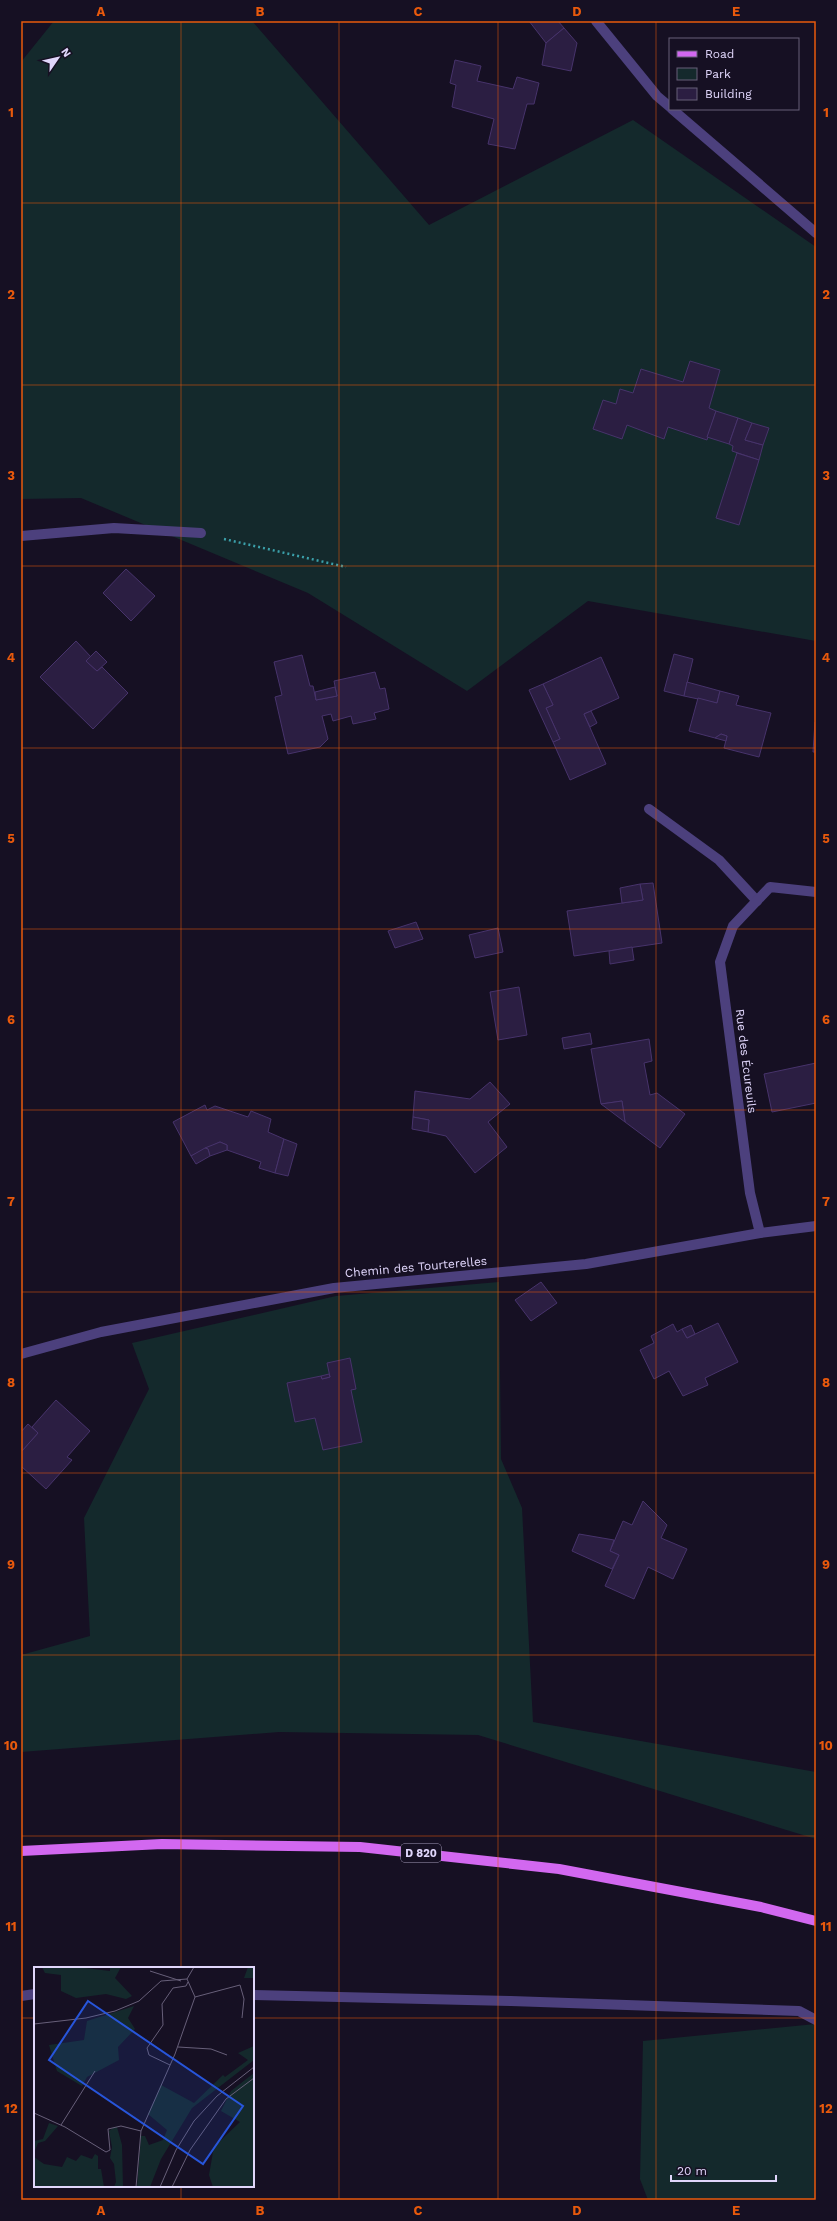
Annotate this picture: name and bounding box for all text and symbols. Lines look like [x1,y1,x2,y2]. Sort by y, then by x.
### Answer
text: A [97,4,106,19]
text: B [256,4,265,19]
text: C [414,4,423,19]
text: D [572,4,582,19]
text: E [732,4,740,19]
north arrow [38,38,78,78]
legend [669,38,799,110]
text: N [58,46,74,60]
text: Road [705,47,734,61]
text: Park [705,67,731,81]
text: Building [705,87,752,101]
text: 1 [8,105,14,120]
text: 1 [823,105,829,120]
text: 2 [7,287,15,302]
text: 2 [822,287,830,302]
text: 3 [7,468,15,483]
text: 3 [822,468,830,483]
text: 4 [7,650,16,665]
text: 4 [822,650,831,665]
text: 5 [7,831,15,846]
text: 5 [822,831,830,846]
street label: Rue des Écureuils [733,1008,759,1114]
text: 6 [7,1012,15,1027]
text: 6 [822,1012,830,1027]
text: 7 [7,1194,15,1209]
text: 7 [822,1194,830,1209]
street label: Chemin des Tourterelles [344,1254,488,1280]
text: 8 [7,1375,15,1390]
text: 8 [822,1375,830,1390]
text: 9 [7,1557,15,1572]
text: 9 [822,1557,830,1572]
text: 10 [4,1738,18,1753]
text: 10 [819,1738,833,1753]
road number: D 820 [401,1844,441,1862]
text: 11 [5,1919,17,1934]
text: 11 [820,1919,832,1934]
inset map [34,1967,254,2187]
text: 12 [4,2101,18,2116]
text: 12 [819,2101,833,2116]
scale bar [671,2157,776,2183]
text: 20 m [677,2164,707,2178]
text: A [97,2203,106,2218]
text: B [256,2203,265,2218]
text: C [414,2203,423,2218]
text: D [572,2203,582,2218]
text: E [732,2203,740,2218]

